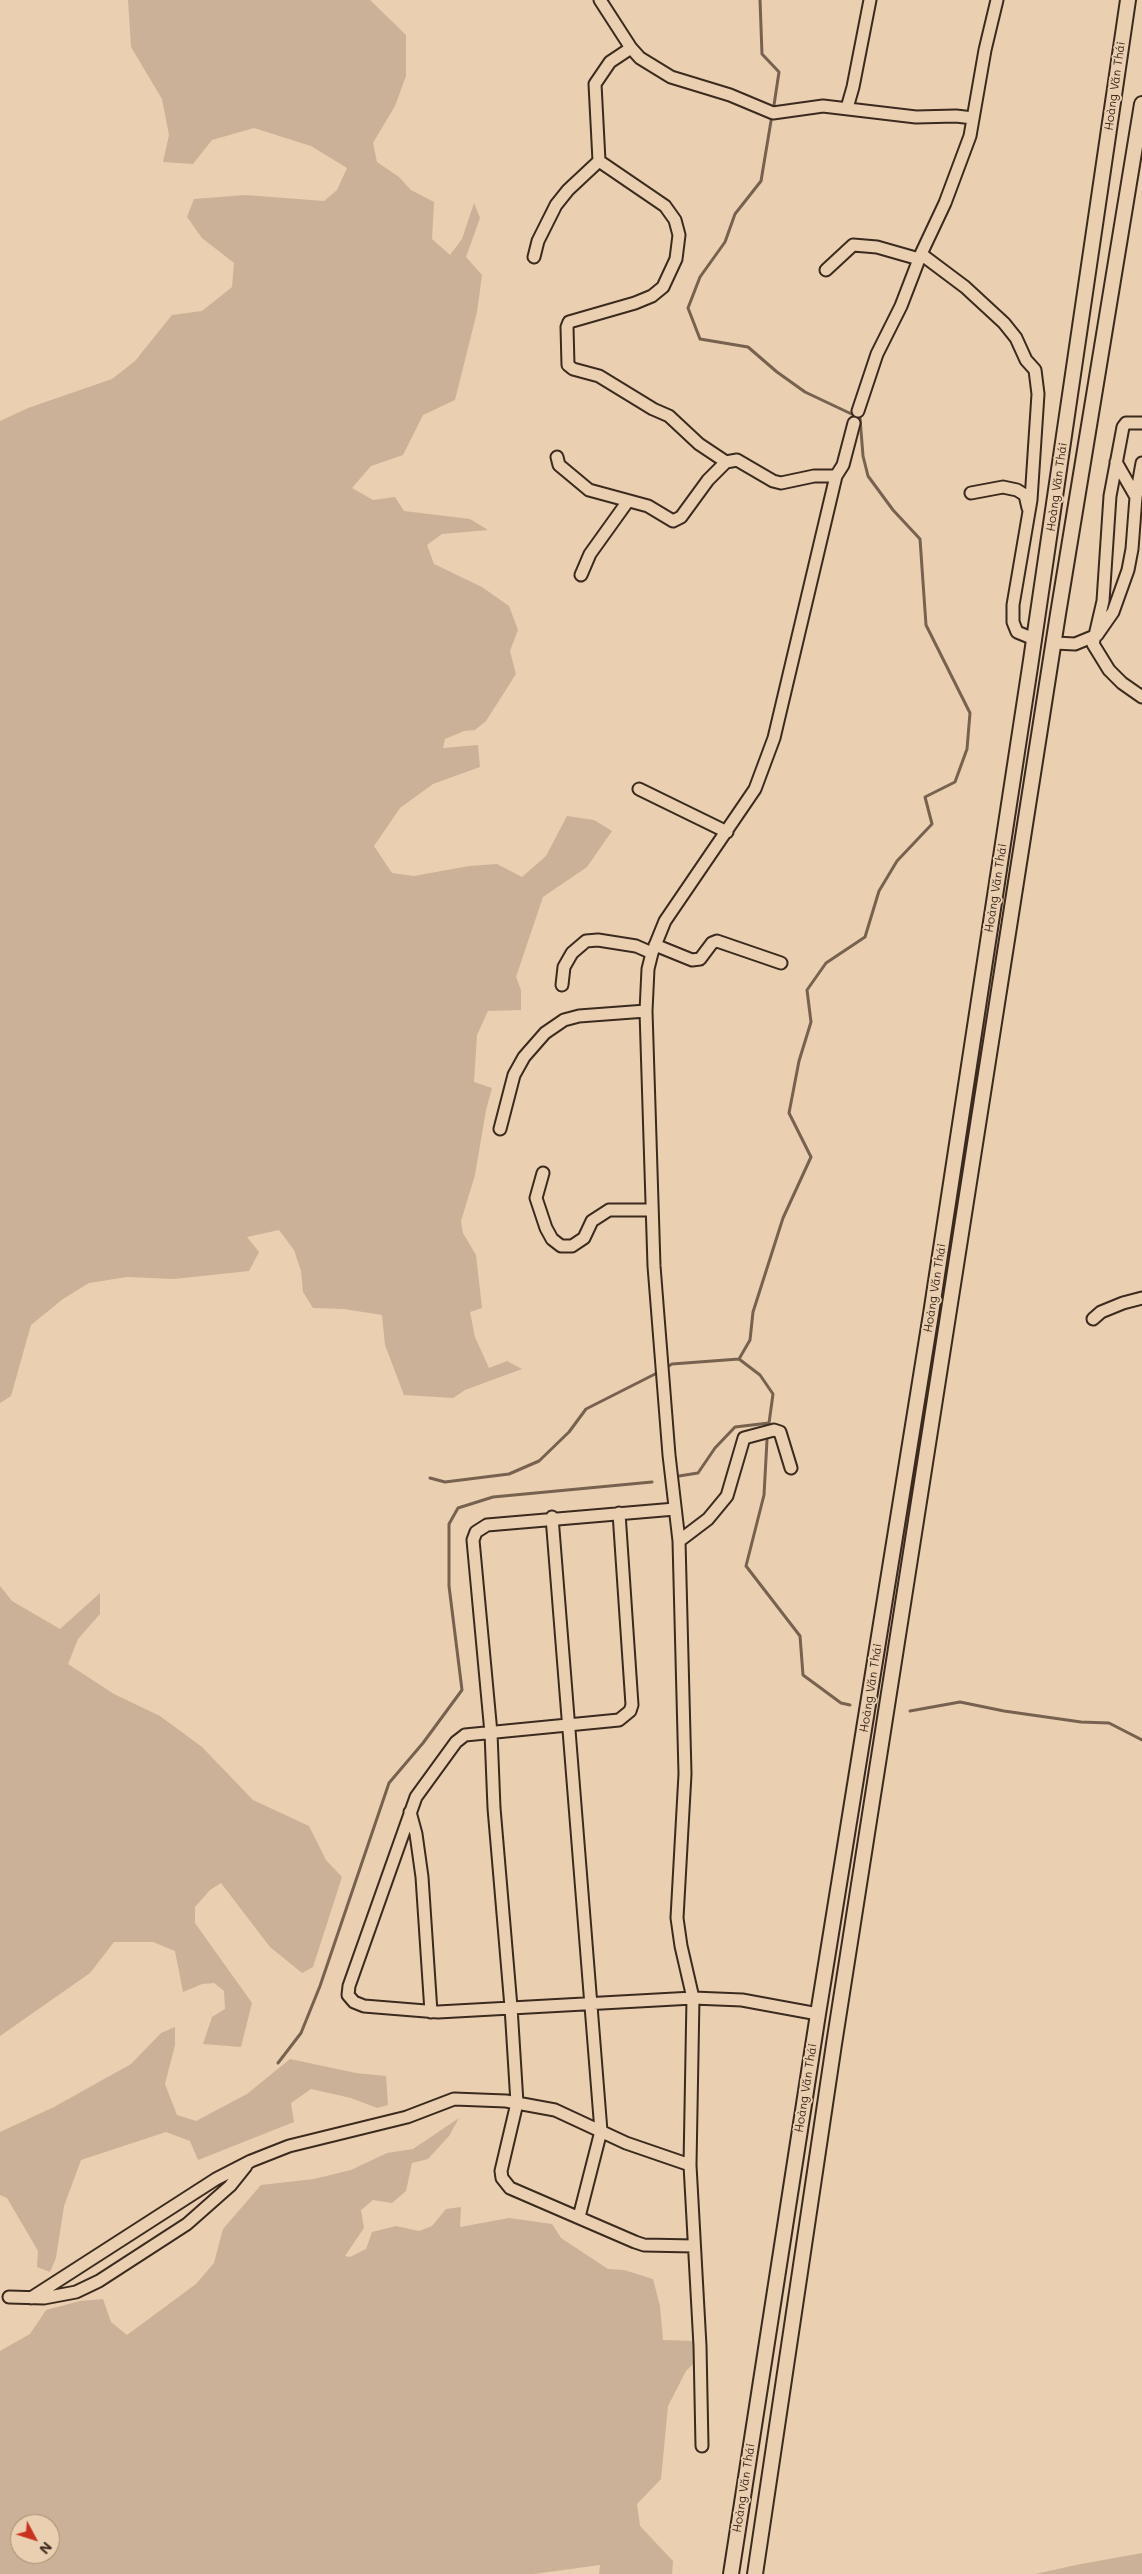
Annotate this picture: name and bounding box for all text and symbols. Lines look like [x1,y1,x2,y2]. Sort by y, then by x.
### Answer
street label: Hoàng Văn Thái [1102,40,1128,132]
street label: Hoàng Văn Thái [1044,441,1070,533]
street label: Hoàng Văn Thái [982,842,1010,934]
street label: Hoàng Văn Thái [921,1242,949,1334]
street label: Hoàng Văn Thái [857,1642,885,1734]
street label: Hoàng Văn Thái [792,2042,820,2134]
street label: Hoàng Văn Thái [730,2442,758,2534]
north arrow [10,2514,60,2564]
text: N [35,2538,57,2558]

